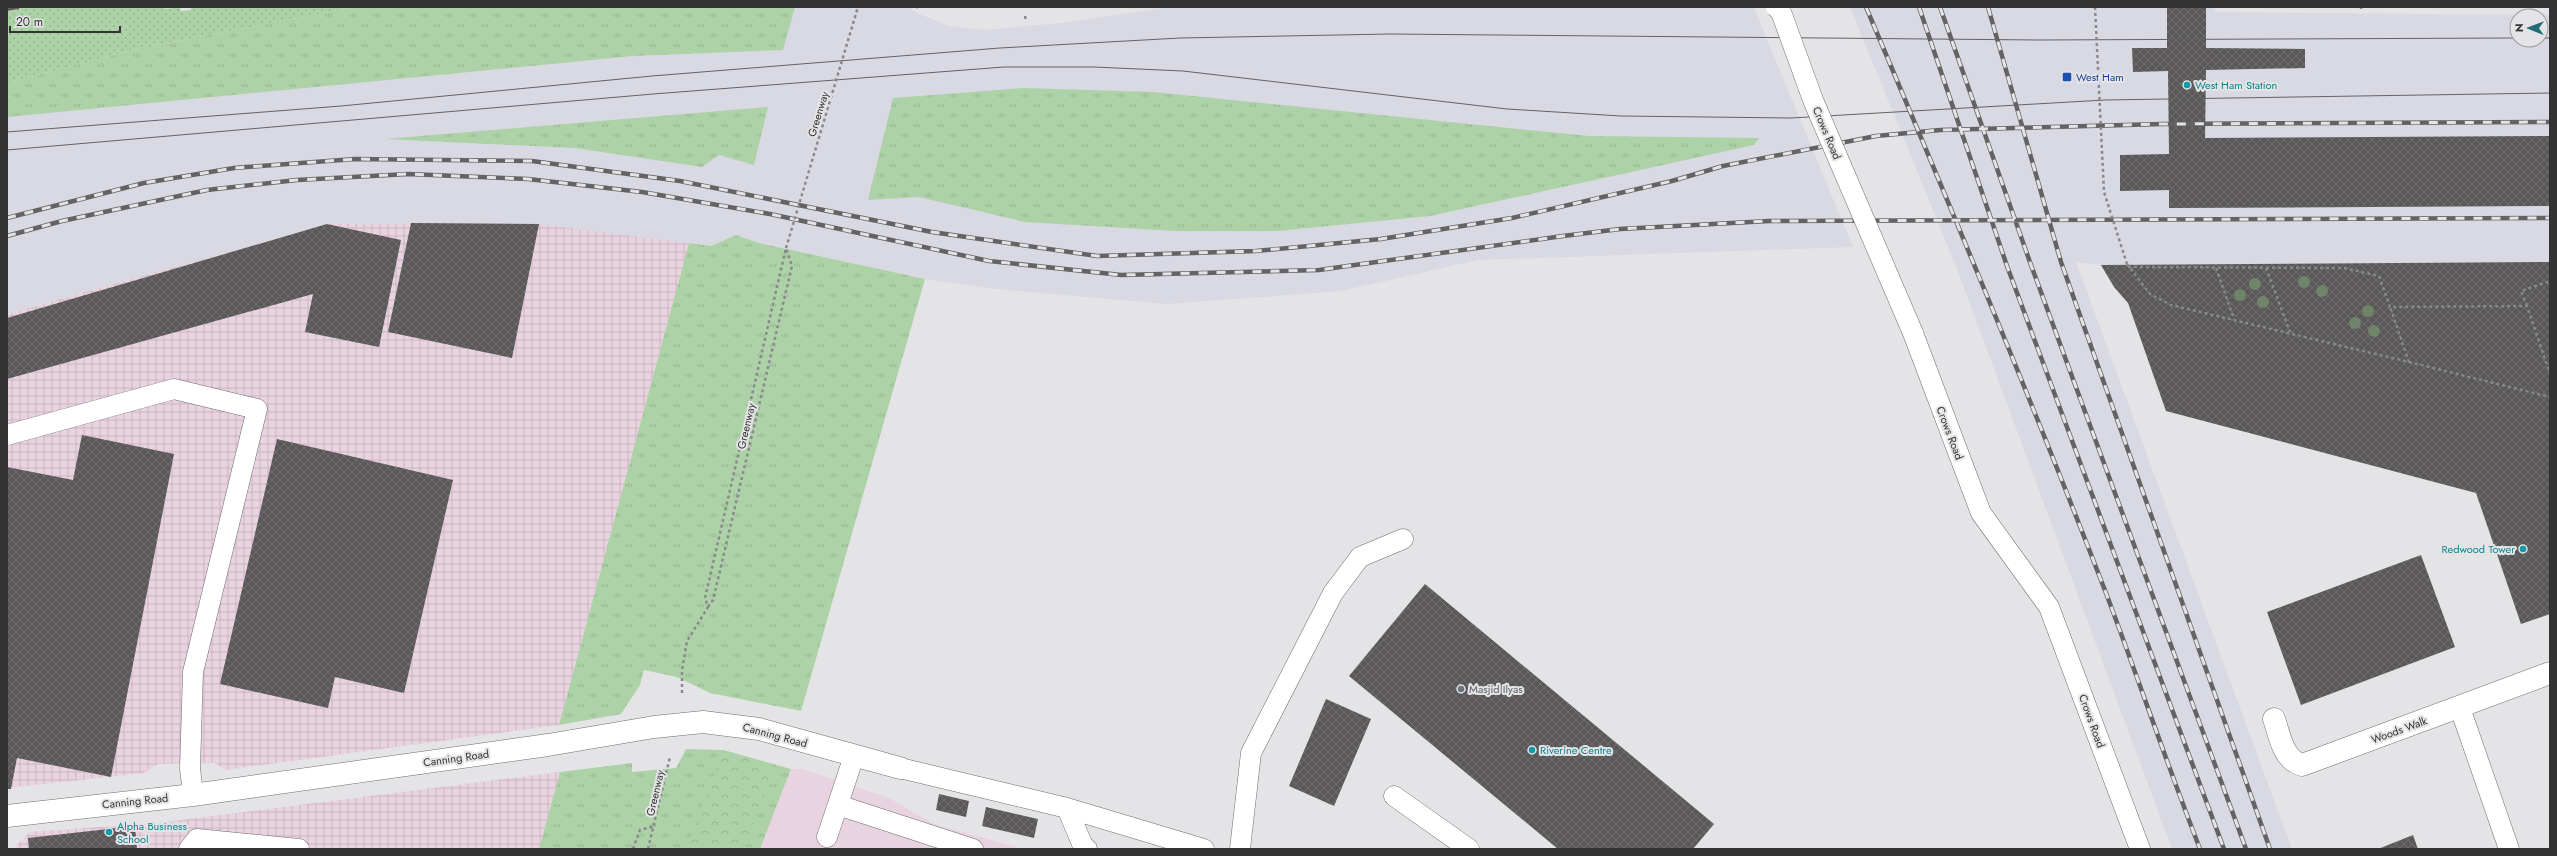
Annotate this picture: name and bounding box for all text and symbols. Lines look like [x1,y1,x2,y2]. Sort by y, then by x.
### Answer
scale bar [10,8,120,34]
north arrow [2509,8,2549,48]
text: 20 m [16,13,43,31]
text: N [2511,23,2527,32]
place label: West Ham [2076,69,2124,85]
marker: West Ham [2061,71,2073,83]
place label: West Ham Station [2195,77,2277,93]
marker: West Ham Station [2182,80,2192,90]
street label: Greenway [804,89,833,139]
street label: Crows Road [1809,104,1845,162]
street label: Greenway [733,401,759,451]
street label: Crows Road [1933,404,1967,462]
place label: Redwood Tower [2441,541,2515,557]
marker: Redwood Tower [2518,544,2528,554]
place label: Masjid Ilyas [1469,681,1523,697]
marker: Masjid Ilyas [1456,684,1466,694]
street label: Crows Road [2075,692,2109,750]
street label: Woods Walk [2369,712,2429,748]
street label: Canning Road [741,719,809,751]
place label: Riverine Centre [1540,742,1612,758]
street label: Canning Road [422,745,490,771]
marker: Riverine Centre [1527,745,1537,755]
street label: Greenway [642,768,668,818]
street label: Canning Road [101,790,169,812]
place label: Alpha Business School [117,818,188,847]
marker: Alpha Business School [104,827,114,837]

